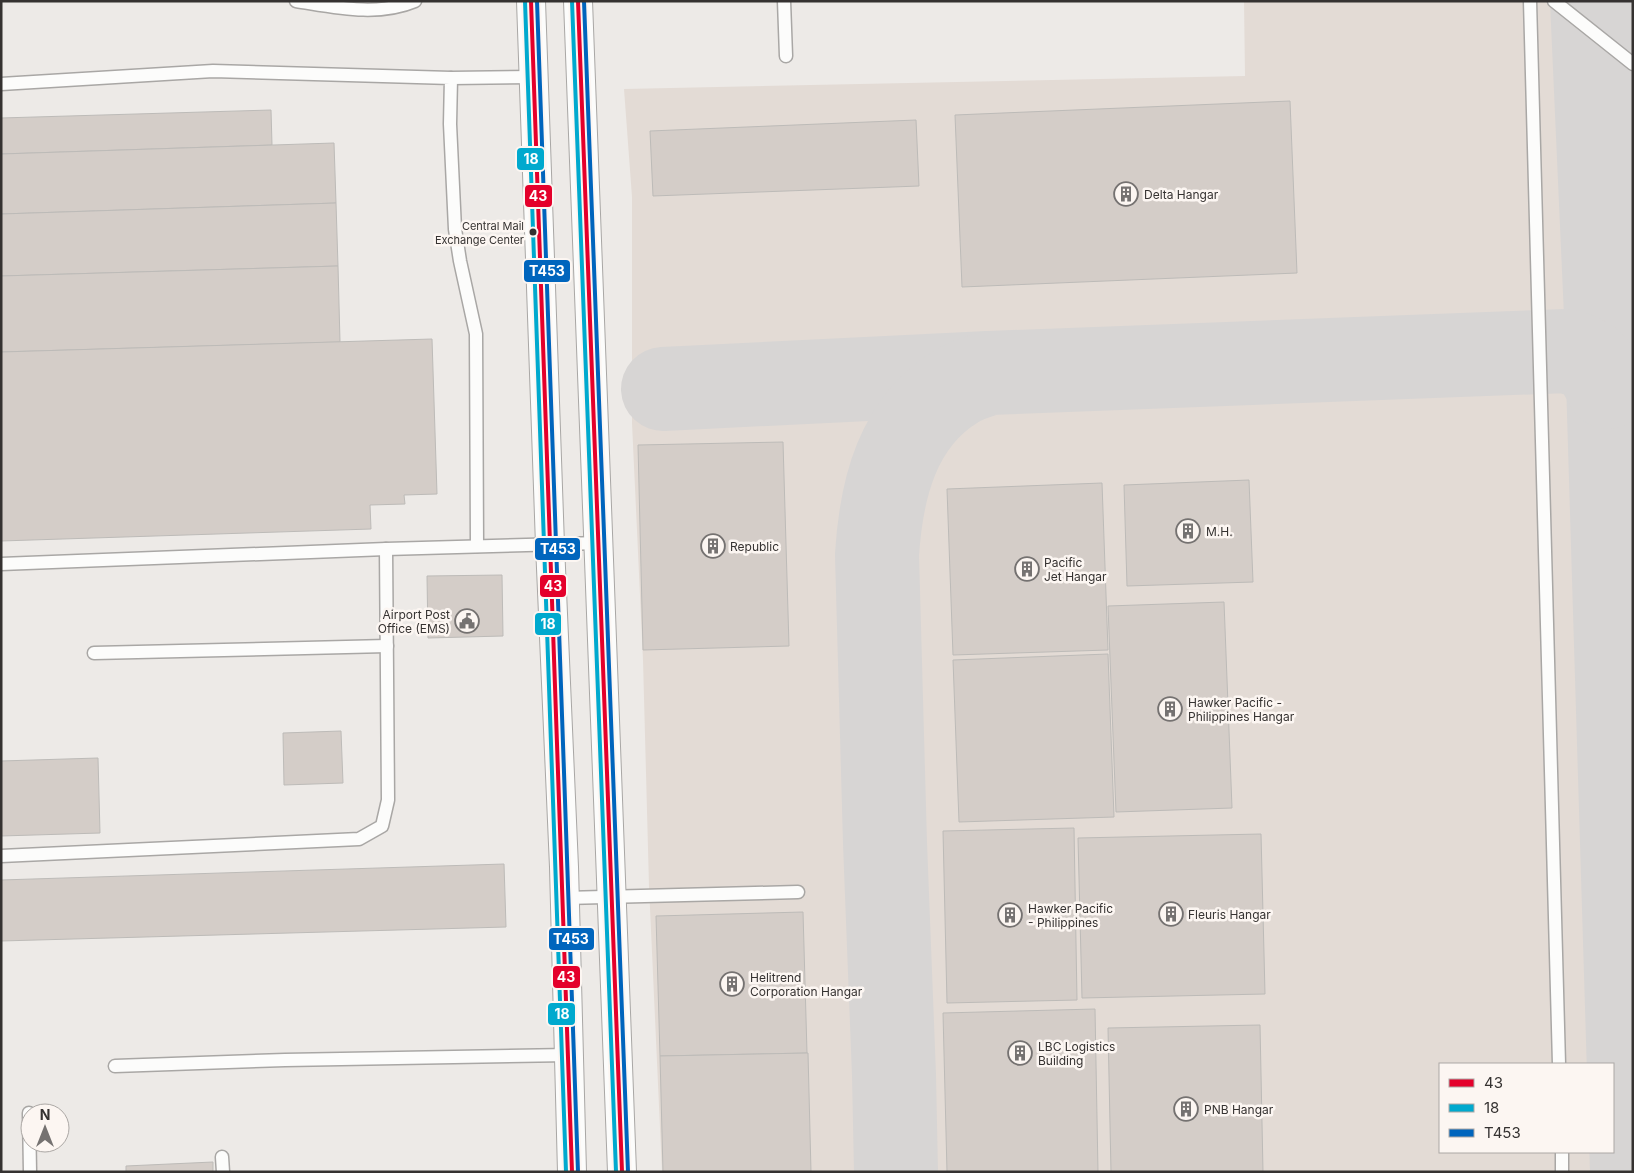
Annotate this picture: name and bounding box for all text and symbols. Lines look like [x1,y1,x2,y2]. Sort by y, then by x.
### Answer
line badge: 18 [516,147,545,171]
text: 18 [523,150,539,167]
building icon: Delta Hangar [1113,181,1139,207]
line badge: 43 [524,184,553,208]
text: 43 [529,187,547,204]
place label: Delta Hangar [1144,187,1219,202]
place label: Central Mail Exchange Center [435,219,524,247]
marker: Central Mail Exchange Center [528,227,538,237]
line badge: T453 [523,259,571,283]
text: T453 [529,262,565,279]
building icon: M.H. [1175,518,1201,544]
place label: M.H. [1206,524,1233,539]
building icon: Republic [700,533,726,559]
line badge: T453 [534,537,581,561]
place label: Republic [730,539,779,554]
text: T453 [540,540,576,557]
place label: Pacific Jet Hangar [1044,555,1107,584]
building icon: Pacific Jet Hangar [1014,556,1040,582]
line badge: 43 [539,574,567,598]
text: 43 [544,577,562,594]
place label: Airport Post Office (EMS) [378,607,450,636]
public building icon: Airport Post Office (EMS) [454,608,480,634]
line badge: 18 [534,612,562,636]
text: 18 [540,615,556,632]
place label: Hawker Pacific - Philippines Hangar [1188,695,1295,724]
building icon: Hawker Pacific - Philippines Hangar [1157,696,1183,722]
place label: Hawker Pacific - Philippines [1028,901,1113,930]
building icon: Fleuris Hangar [1158,901,1184,927]
building icon: Hawker Pacific - Philippines [997,902,1023,928]
place label: Fleuris Hangar [1188,907,1271,922]
line badge: T453 [548,927,595,951]
text: T453 [553,930,589,947]
line badge: 43 [552,965,581,989]
text: 43 [557,968,575,985]
place label: Helitrend Corporation Hangar [750,970,863,999]
building icon: Helitrend Corporation Hangar [719,971,745,997]
line badge: 18 [547,1002,576,1026]
text: 18 [554,1005,570,1022]
place label: LBC Logistics Building [1038,1039,1115,1068]
building icon: LBC Logistics Building [1007,1040,1033,1066]
legend [1439,1063,1614,1153]
text: 43 [1484,1073,1503,1092]
building icon: PNB Hangar [1173,1096,1199,1122]
text: 18 [1484,1098,1499,1117]
place label: PNB Hangar [1204,1102,1274,1117]
north arrow [20,1103,70,1153]
text: N [40,1106,50,1123]
text: T453 [1484,1123,1521,1142]

